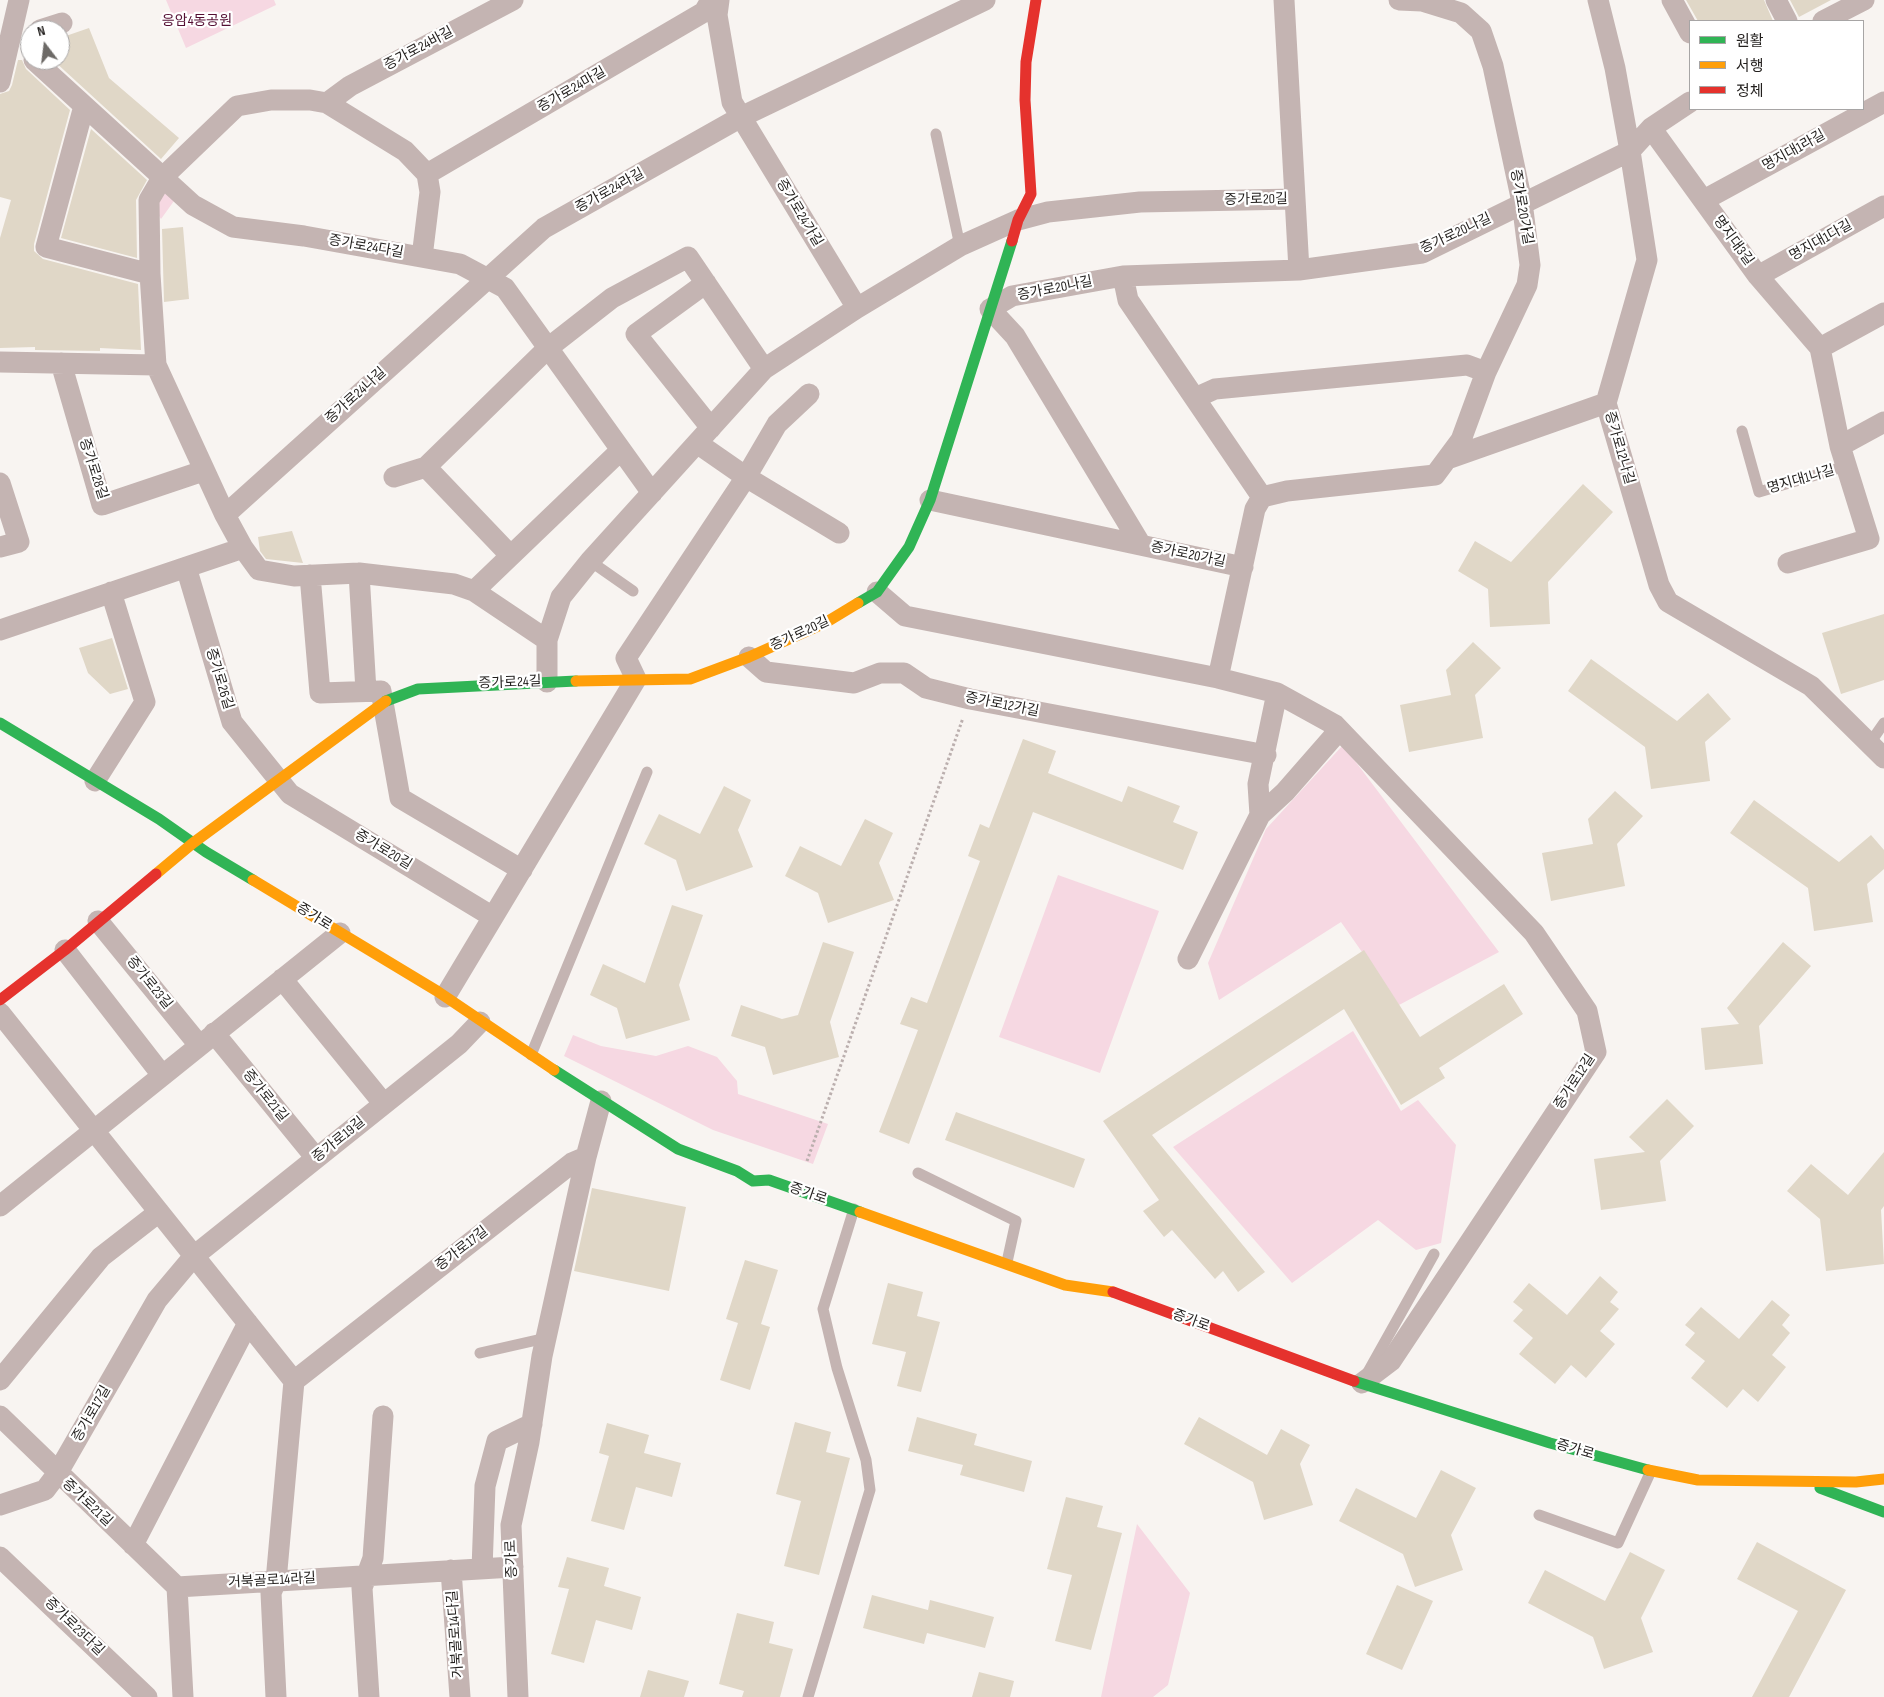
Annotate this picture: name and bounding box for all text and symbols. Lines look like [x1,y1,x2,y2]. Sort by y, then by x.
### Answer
park label: 응암4동공원 [162,13,232,29]
north arrow [20,20,70,70]
legend [1689,20,1864,110]
text: N [35,22,47,40]
street label: 증가로24바길 [382,24,456,74]
text: 원활 [1736,32,1764,51]
text: 서행 [1736,57,1764,76]
street label: 증가로24마길 [535,64,609,116]
text: 정체 [1736,82,1764,101]
street label: 명지대1라길 [1760,127,1828,175]
street label: 증가로24라길 [573,165,647,217]
street label: 증가로20가길 [1506,168,1536,246]
street label: 증가로24가길 [772,176,826,250]
street label: 증가로20길 [1224,191,1288,209]
street label: 증가로20나길 [1418,210,1494,258]
street label: 명지대3길 [1709,213,1757,269]
street label: 명지대1다길 [1787,217,1855,265]
street label: 증가로24다길 [327,232,405,262]
street label: 증가로20나길 [1016,273,1094,305]
street label: 증가로24나길 [322,364,390,428]
street label: 증가로12나길 [1601,410,1637,486]
street label: 증가로28길 [75,436,111,502]
street label: 명지대1나길 [1765,462,1837,498]
street label: 증가로20가길 [1149,539,1227,571]
street label: 증가로20길 [768,613,832,655]
street label: 증가로26길 [202,646,236,712]
street label: 증가로24길 [478,674,542,692]
street label: 증가로12가길 [963,690,1041,720]
street label: 증가로20길 [351,826,415,874]
street label: 증가로 [293,900,335,934]
street label: 증가로23길 [123,953,175,1013]
street label: 증가로12길 [1551,1051,1599,1113]
street label: 증가로21길 [239,1067,291,1125]
street label: 증가로19길 [309,1114,369,1166]
street label: 증가로 [787,1180,829,1208]
street label: 증가로17길 [432,1223,492,1275]
street label: 증가로 [1170,1306,1212,1336]
street label: 증가로17길 [69,1383,115,1445]
street label: 증가로 [1554,1437,1596,1463]
street label: 증가로21길 [59,1476,115,1530]
street label: 증가로 [503,1539,521,1579]
street label: 거북골로14라길 [228,1570,316,1592]
street label: 거북골로14다길 [445,1590,467,1678]
street label: 증가로23다길 [41,1595,107,1659]

